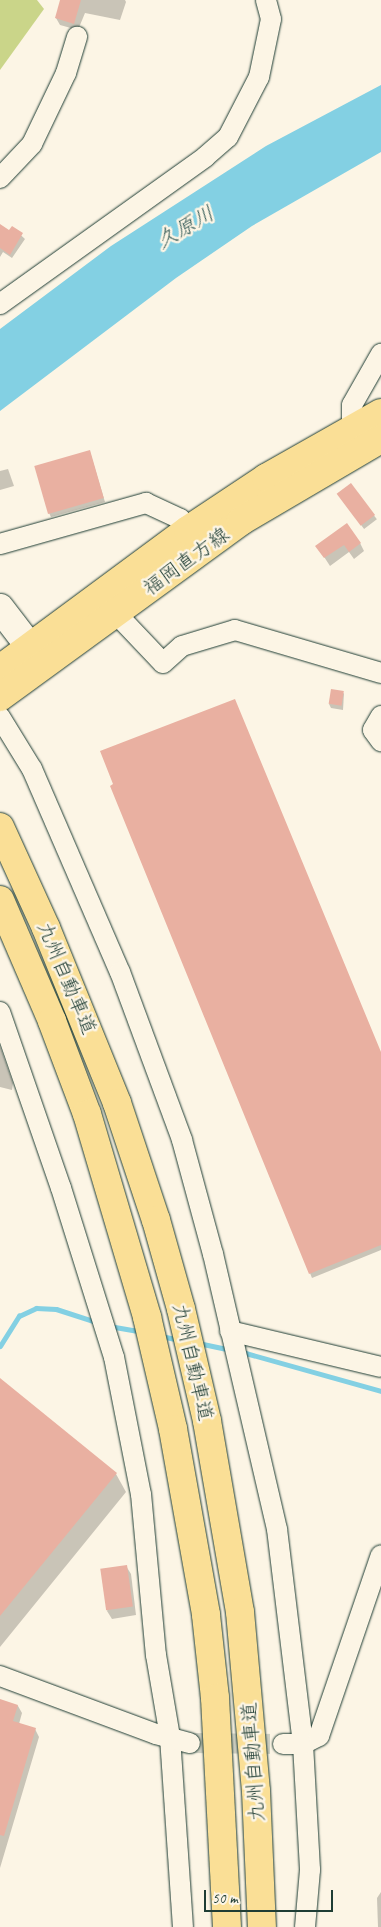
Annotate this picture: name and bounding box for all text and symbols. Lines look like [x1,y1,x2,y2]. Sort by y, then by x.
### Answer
water label: 久原川 [151,200,219,254]
street label: 福岡直方線 [138,522,234,600]
street label: 九州自動車道 [33,918,101,1038]
street label: 九州自動車道 [168,1301,218,1423]
street label: 九州自動車道 [237,1701,269,1823]
scale bar [206,1880,335,1912]
text: 50 m [212,1889,238,1908]

